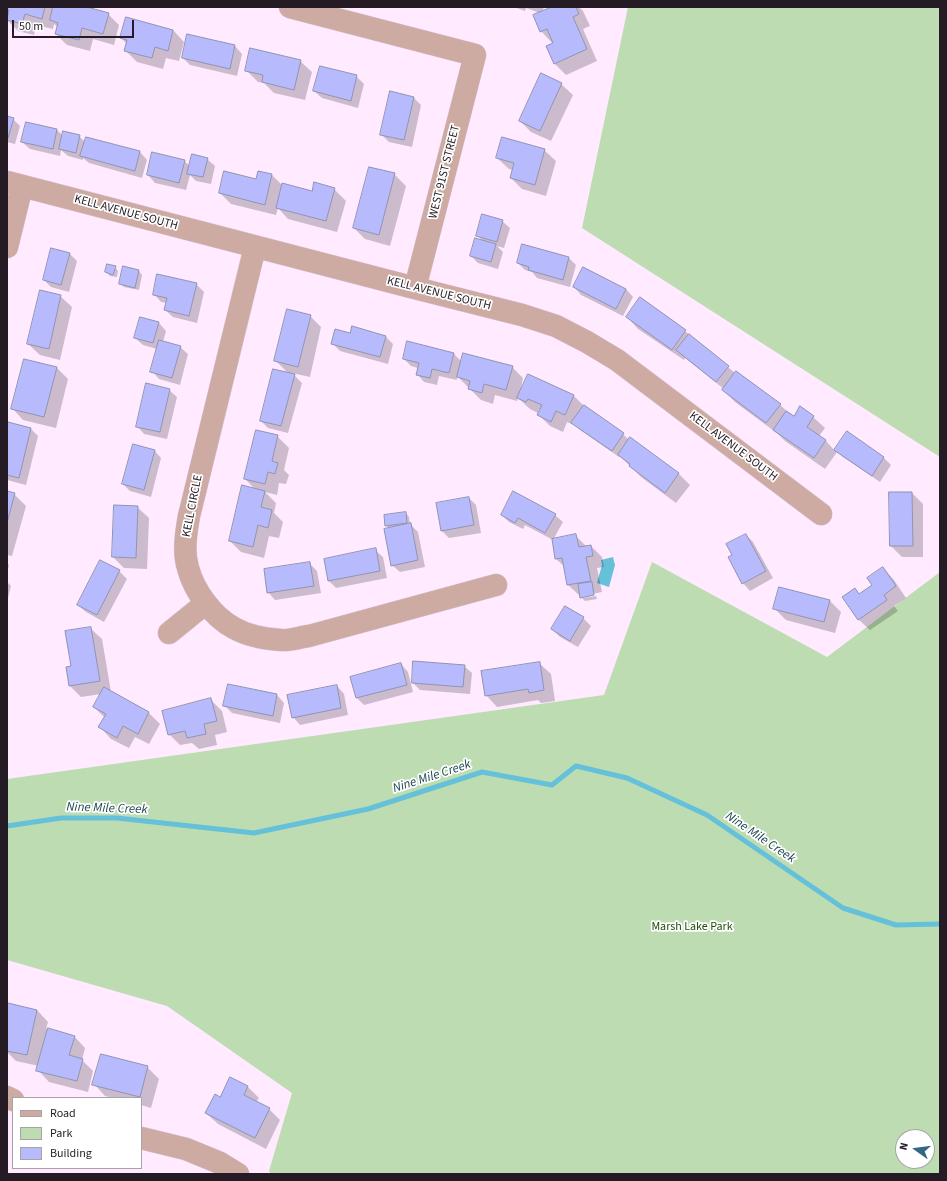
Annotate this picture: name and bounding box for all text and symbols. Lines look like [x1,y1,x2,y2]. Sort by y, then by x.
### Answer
scale bar [14,12,136,38]
text: 50 m [19,18,43,35]
street label: WEST 91ST STREET [426,124,464,220]
street label: KELL AVENUE SOUTH [73,192,179,234]
street label: KELL AVENUE SOUTH [385,274,493,314]
street label: KELL AVENUE SOUTH [686,409,780,485]
street label: KELL CIRCLE [180,474,206,538]
water label: Nine Mile Creek [391,757,473,797]
water label: Nine Mile Creek [66,800,148,818]
water label: Nine Mile Creek [722,809,798,867]
park label: Marsh Lake Park [651,920,733,934]
legend [12,1097,142,1169]
text: Road [50,1105,76,1122]
text: Park [50,1125,72,1142]
north arrow [895,1129,935,1169]
text: N [896,1141,912,1152]
text: Building [50,1145,92,1162]

